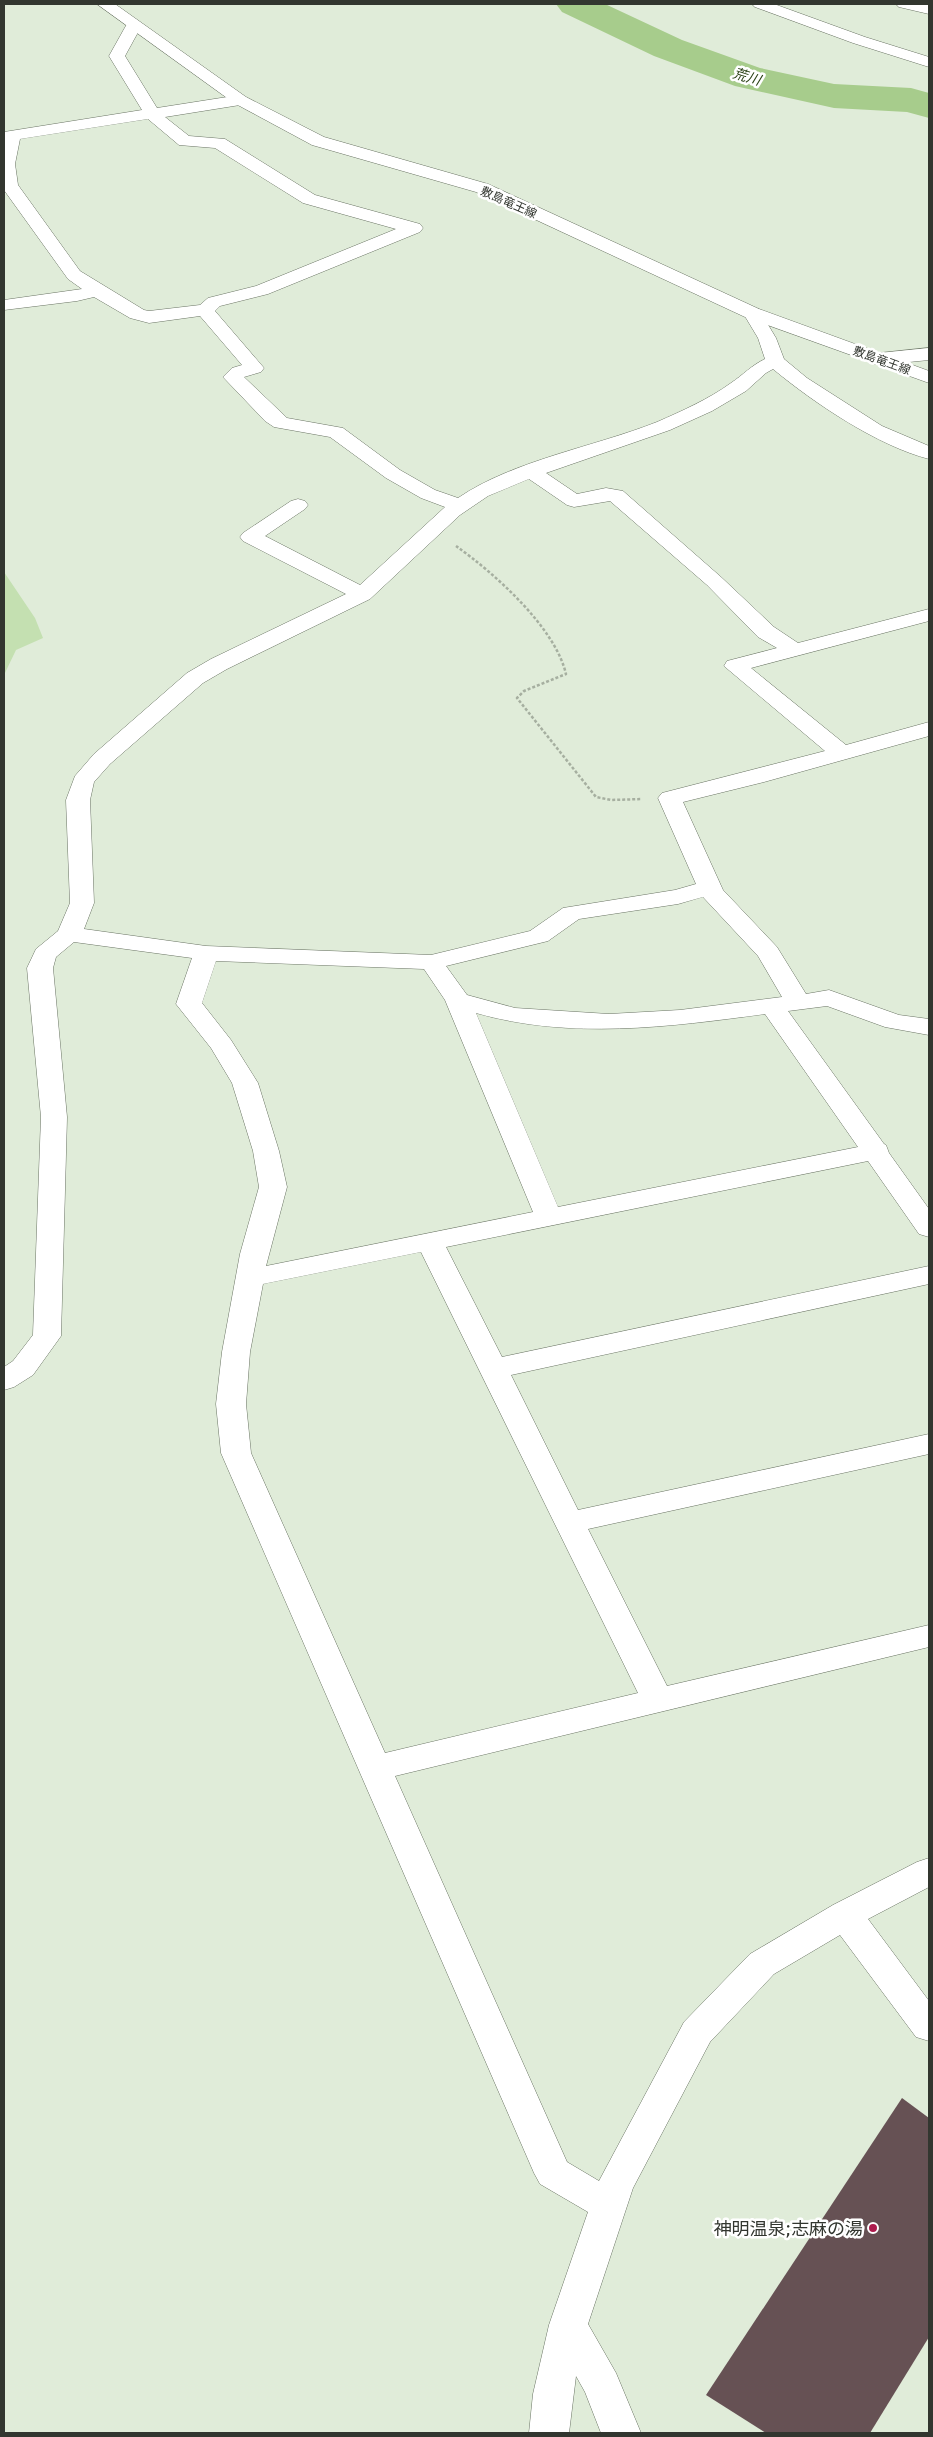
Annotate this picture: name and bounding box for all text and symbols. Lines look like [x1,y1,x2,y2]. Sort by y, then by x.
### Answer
water label: 荒川 [731,64,765,89]
street label: 敷島竜王線 [479,183,539,221]
street label: 敷島竜王線 [851,343,913,377]
place label: 神明温泉;志麻の湯 [714,2217,863,2239]
marker: 神明温泉;志麻の湯 [867,2222,879,2234]

